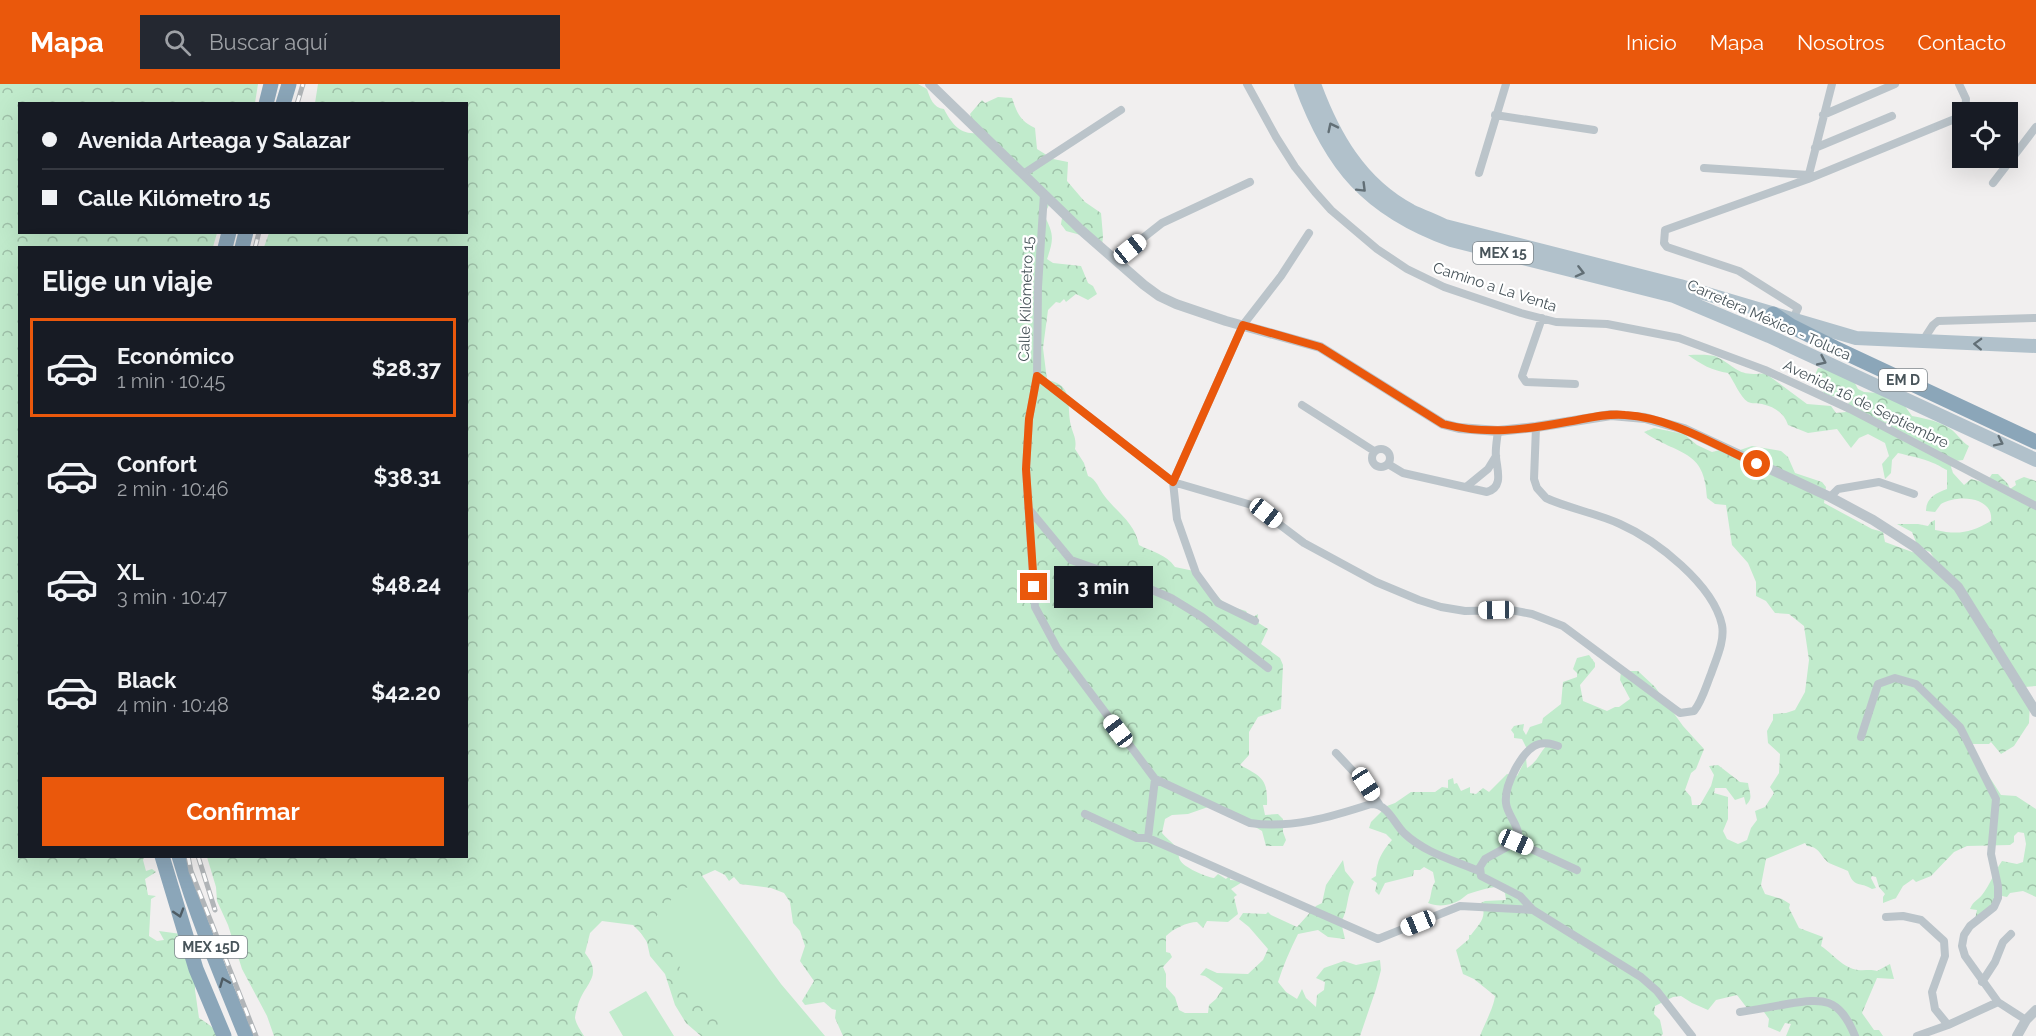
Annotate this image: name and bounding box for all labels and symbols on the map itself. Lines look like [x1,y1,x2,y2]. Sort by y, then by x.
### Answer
one-way arrow [1328,123,1340,134]
one-way arrow [1355,181,1365,192]
car [1110,231,1150,267]
street label: Calle Kilómetro 15 [1015,236,1037,362]
road number: MEX 15 [1473,242,1533,264]
street label: Camino a La Venta [1431,258,1559,316]
one-way arrow [1574,265,1584,278]
street label: Carretera México - Toluca [1684,276,1854,364]
one-way arrow [1973,337,1982,350]
one-way arrow [1816,353,1827,365]
street label: Avenida 16 de Septiembre [1780,356,1952,452]
road number: EM D [1879,369,1927,391]
one-way arrow [1993,435,2004,447]
route start [1743,450,1770,477]
car [1246,495,1286,531]
callout: 3 min [1055,566,1154,608]
route end [1020,573,1047,600]
car [1478,601,1514,619]
car [1100,711,1136,751]
car [1349,764,1383,804]
car [1496,826,1536,858]
one-way arrow [172,907,184,917]
car [1398,908,1438,938]
road number: MEX 15D [175,936,247,958]
one-way arrow [219,977,231,988]

